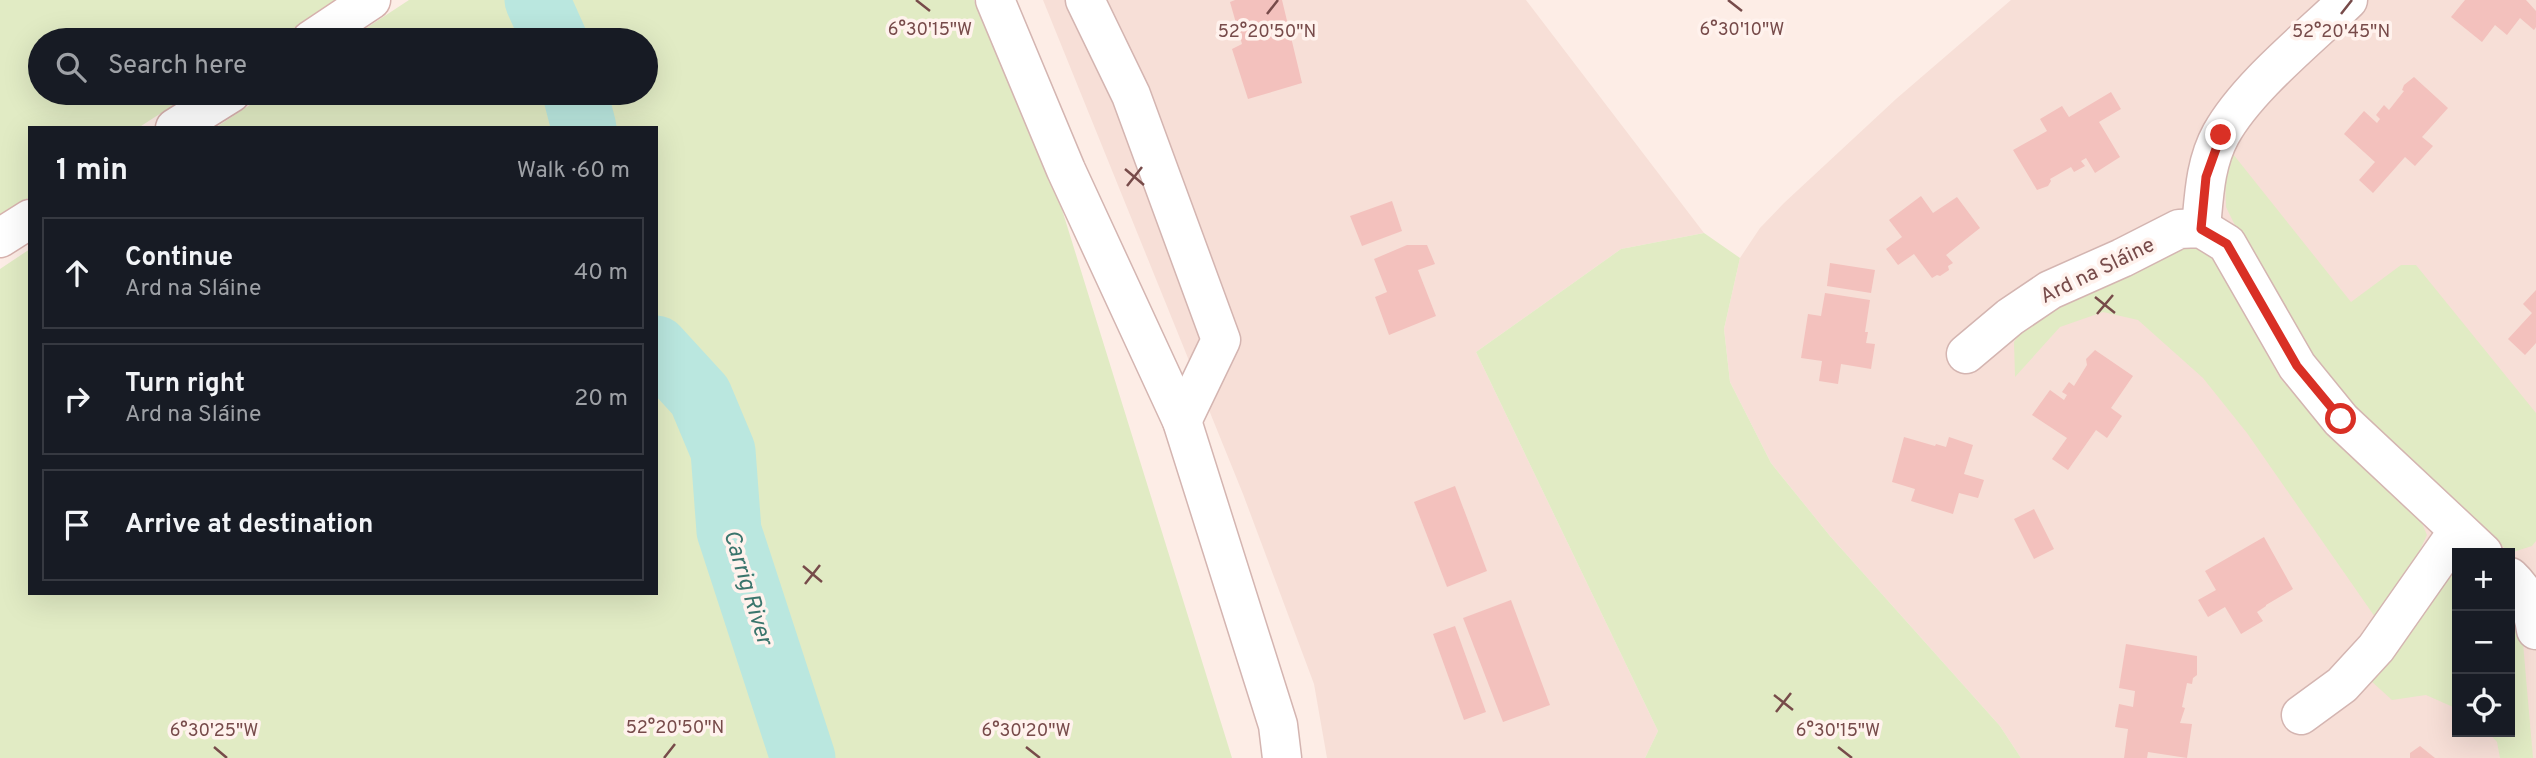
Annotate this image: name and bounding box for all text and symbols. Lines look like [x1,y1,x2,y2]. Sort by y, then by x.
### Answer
text: 6°30'15"W [888,19,972,42]
text: 6°30'10"W [1700,19,1784,42]
text: 52°20'50"N [1218,21,1316,44]
text: 52°20'45"N [2292,21,2390,44]
search box [28,28,658,105]
icon: search [52,48,90,86]
text: Search here [108,50,247,83]
route end [2205,119,2236,150]
text: 1 min [56,153,128,190]
text: Walk · 60 m [517,157,630,186]
street label: Ard na Sláine [2036,232,2160,311]
text: Continue [125,242,233,275]
icon: ahead [58,254,96,292]
text: 40 m [574,259,628,288]
text: Ard na Sláine [125,275,261,304]
text: Turn right [125,368,245,401]
icon: right [58,380,96,418]
text: 20 m [574,385,628,414]
text: Ard na Sláine [125,401,261,430]
route start [2325,403,2356,434]
icon: arrive [58,506,96,544]
text: Arrive at destination [125,509,373,542]
water label: Carrig River [715,527,779,651]
map controls [2452,548,2515,737]
button: + [2452,548,2515,611]
button: − [2452,611,2515,674]
button: locate [2452,674,2515,737]
text: 52°20'50"N [626,717,724,740]
text: 6°30'25"W [170,720,258,743]
text: 6°30'20"W [981,720,1071,743]
text: 6°30'15"W [1796,720,1880,743]

